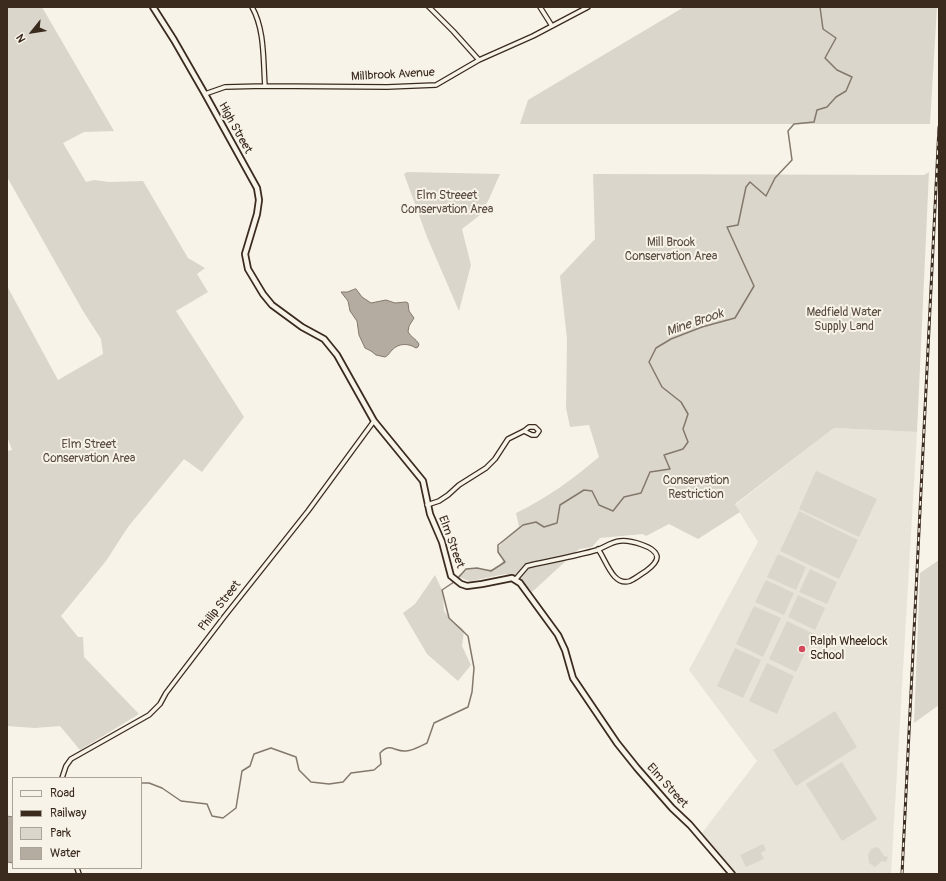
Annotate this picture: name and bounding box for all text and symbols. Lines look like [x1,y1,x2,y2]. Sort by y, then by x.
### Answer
north arrow [12,12,52,52]
text: N [14,32,29,45]
street label: Millbrook Avenue [351,66,435,84]
street label: High Street [215,100,255,156]
park label: Elm Streeet Conservation Area [401,189,493,217]
park label: Mill Brook Conservation Area [625,236,717,264]
water label: Mine Brook [664,306,726,340]
park label: Medfield Water Supply Land [806,306,882,334]
park label: Elm Street Conservation Area [43,438,135,466]
park label: Conservation Restriction [663,474,729,502]
street label: Elm Street [435,514,467,570]
street label: Philip Street [196,578,244,634]
place label: Ralph Wheelock School [810,635,887,663]
marker: Ralph Wheelock School [797,644,807,654]
street label: Elm Street [643,761,691,811]
legend [12,777,142,869]
text: Road [50,786,75,801]
text: Railway [50,806,86,821]
text: Park [50,826,71,841]
text: Water [50,846,81,861]

